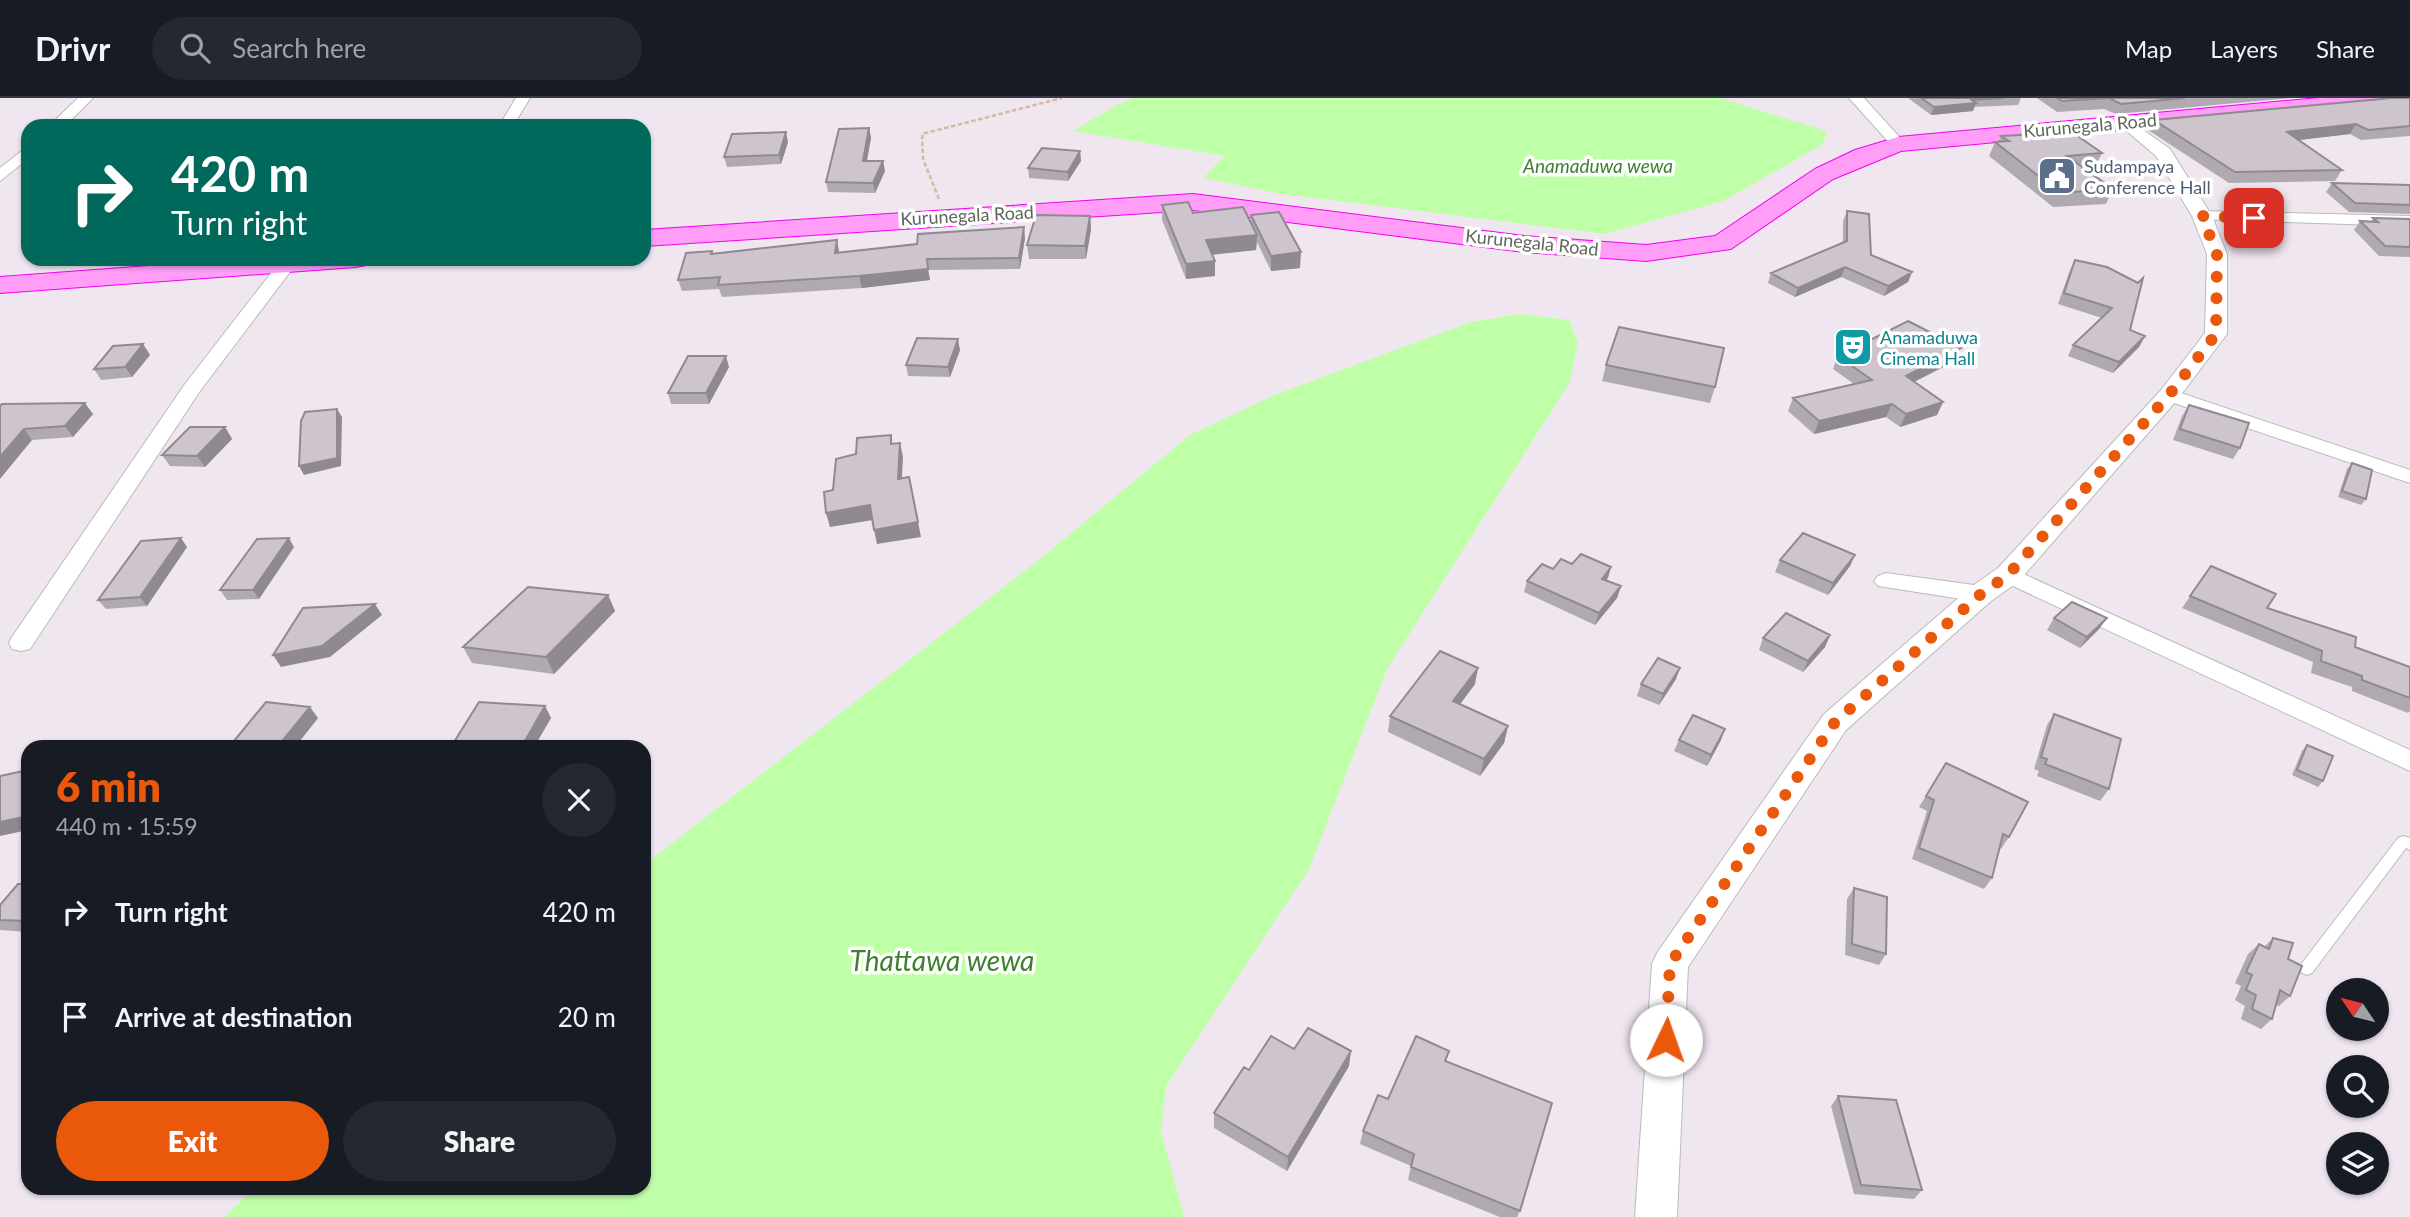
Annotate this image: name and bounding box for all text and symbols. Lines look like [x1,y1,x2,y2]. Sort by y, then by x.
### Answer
search box [152,17,642,80]
text: Drivr [35,28,110,68]
icon: search [176,29,214,67]
text: Search here [232,32,366,64]
text: Map [2125,34,2172,63]
text: Layers [2210,34,2278,63]
text: Share [2316,34,2375,63]
street label: Kurunegala Road [2022,108,2158,142]
text: 420 m [171,144,309,202]
icon: right [56,147,147,238]
water label: Anamaduwa wewa [1522,154,1673,177]
public building icon: Sudampaya Conference Hall [2036,155,2078,197]
place label: Sudampaya Conference Hall [2084,155,2211,198]
pin [2224,188,2284,248]
icon: arrive [2235,199,2273,237]
street label: Kurunegala Road [900,201,1034,229]
text: Turn right [171,203,307,242]
street label: Kurunegala Road [1464,224,1600,260]
theatre icon: Anamaduwa Cinema Hall [1832,326,1874,368]
place label: Anamaduwa Cinema Hall [1880,326,1978,369]
text: 6 min [56,761,161,811]
button: close [542,763,616,837]
text: 440 m · 15:59 [56,812,198,840]
icon: right [56,893,94,931]
text: Turn right [115,896,228,928]
text: 420 m [543,896,616,928]
water label: Thattawa wewa [850,943,1034,977]
north arrow [2326,978,2389,1041]
map controls [2326,978,2389,1195]
icon: arrive [56,998,94,1036]
text: Arrive at destination [115,1001,352,1033]
text: 20 m [558,1001,616,1033]
position arrow [1629,1003,1703,1077]
button: search [2326,1055,2389,1118]
button: Exit [56,1101,329,1181]
button: Share [343,1101,616,1181]
button: layers [2326,1132,2389,1195]

